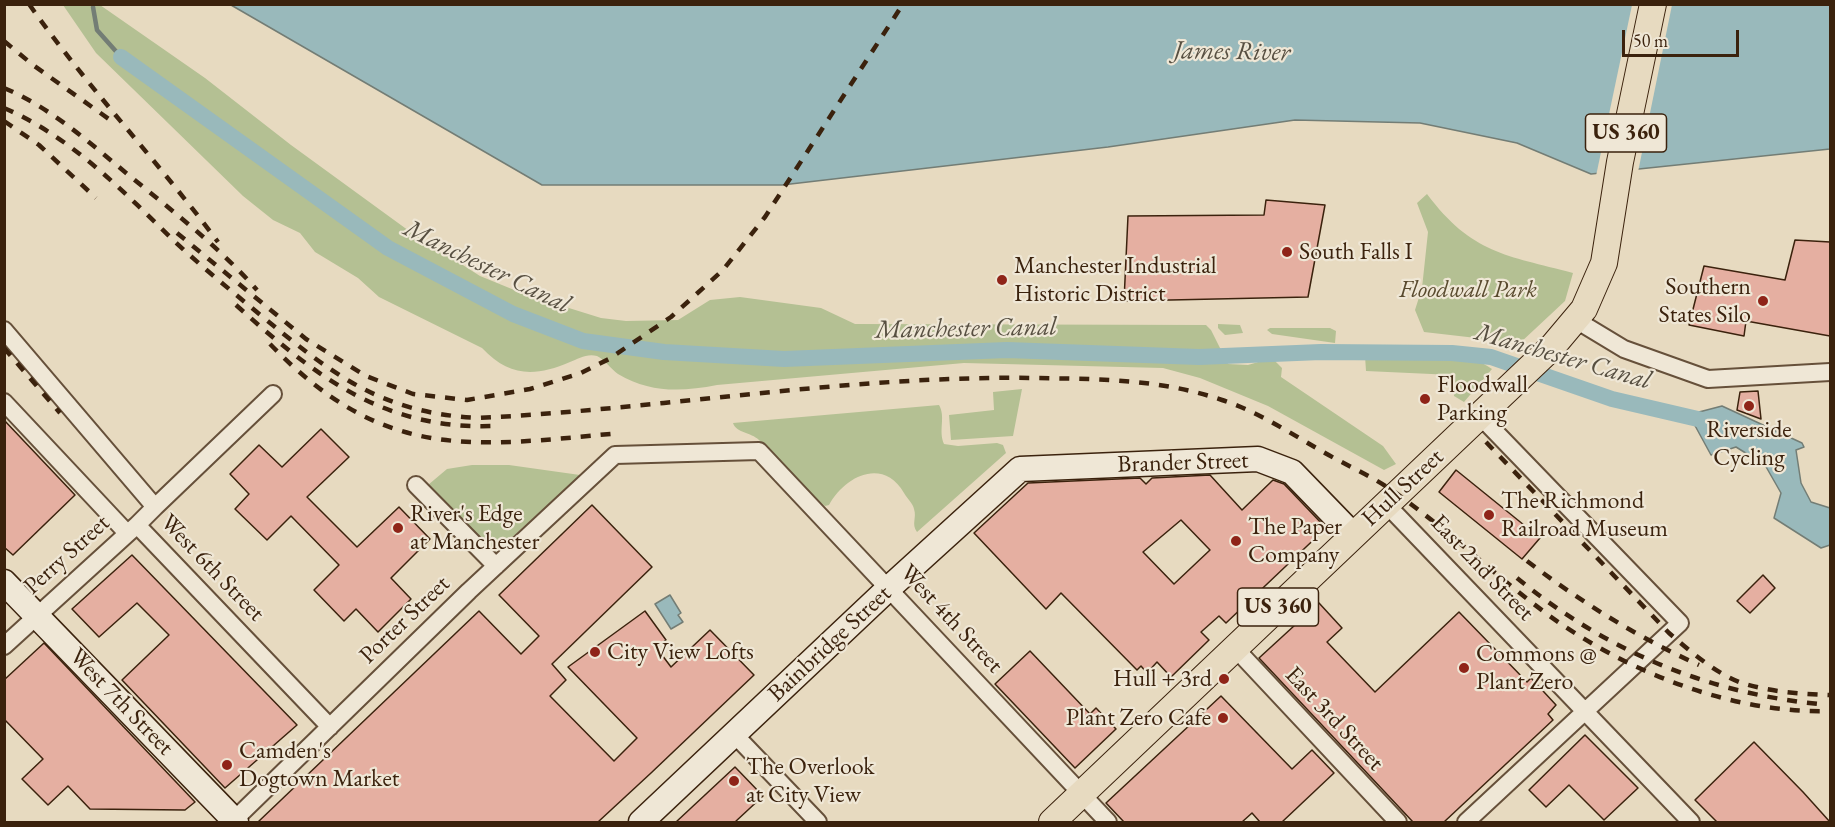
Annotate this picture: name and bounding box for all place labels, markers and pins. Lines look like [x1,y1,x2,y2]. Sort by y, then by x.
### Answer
place label: South Falls I [1299,238,1413,266]
marker: South Falls I [1280,245,1294,259]
place label: Manchester Industrial Historic District [1014,252,1216,308]
marker: Manchester Industrial Historic District [995,273,1009,287]
place label: Southern States Silo [1659,273,1751,329]
marker: Southern States Silo [1756,294,1770,308]
place label: Floodwall Parking [1437,371,1528,427]
marker: Floodwall Parking [1418,392,1432,406]
marker: Riverside Cycling [1742,399,1756,413]
place label: Riverside Cycling [1706,416,1792,472]
place label: The Richmond Railroad Museum [1501,487,1668,543]
place label: River's Edge at Manchester [410,500,539,556]
marker: The Richmond Railroad Museum [1482,508,1496,522]
place label: The Paper Company [1248,513,1342,569]
marker: River's Edge at Manchester [391,521,405,535]
marker: The Paper Company [1229,534,1243,548]
place label: City View Lofts [607,638,754,666]
place label: Commons @ Plant Zero [1476,640,1597,696]
marker: City View Lofts [588,645,602,659]
marker: Commons @ Plant Zero [1457,661,1471,675]
place label: Hull + 3rd [1113,665,1212,693]
marker: Hull + 3rd [1217,672,1231,686]
place label: Plant Zero Cafe [1066,704,1211,732]
marker: Plant Zero Cafe [1216,711,1230,725]
place label: Camden's Dogtown Market [239,737,399,793]
place label: The Overlook at City View [746,753,875,809]
marker: Camden's Dogtown Market [220,758,234,772]
marker: The Overlook at City View [727,774,741,788]

